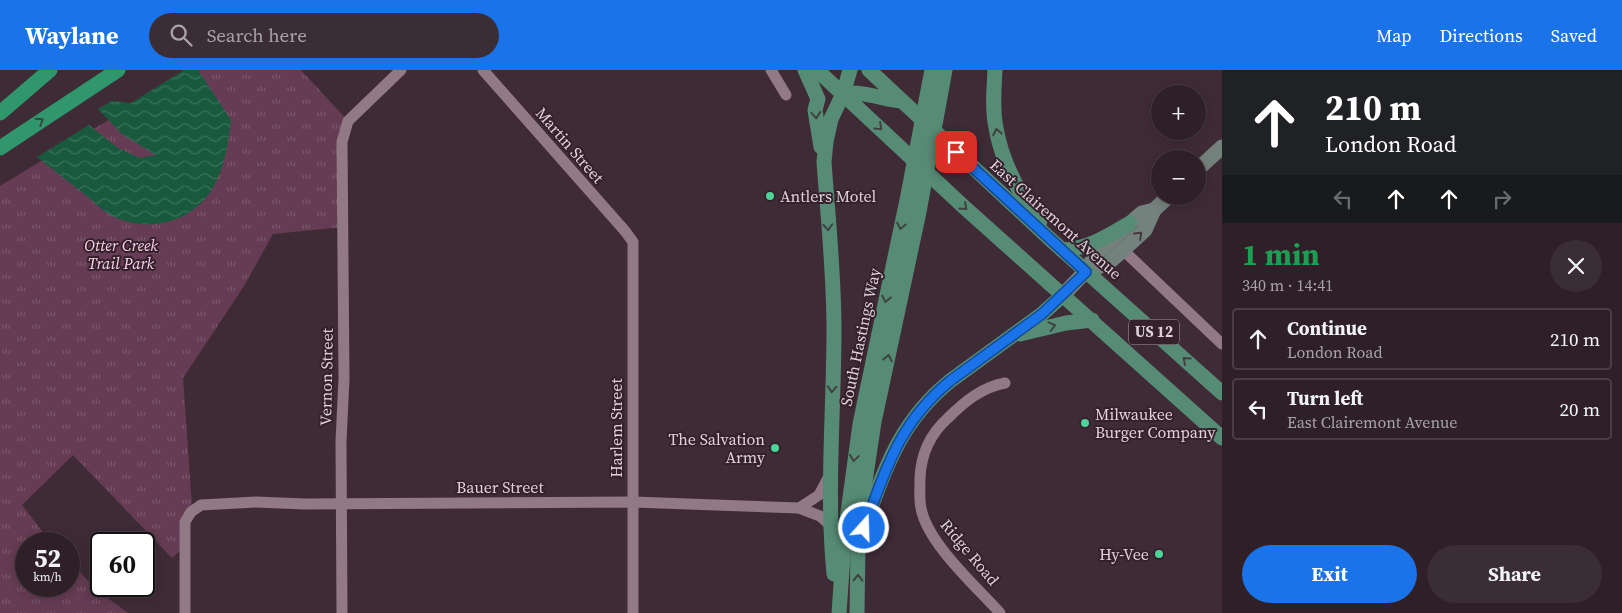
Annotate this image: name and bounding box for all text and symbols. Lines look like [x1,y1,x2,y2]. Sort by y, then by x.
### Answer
search box [149,13,499,58]
text: Waylane [25,19,119,52]
icon: search [167,21,195,49]
text: Search here [207,22,307,48]
text: Map [1376,23,1412,48]
text: Directions [1440,23,1523,48]
text: Saved [1551,23,1597,48]
text: 210 m [1325,84,1421,132]
map controls [1151,85,1206,205]
button: + [1151,85,1206,140]
icon: ahead [1242,90,1307,155]
street label: Martin Street [531,102,610,188]
one-way arrow [811,111,822,119]
one-way arrow [35,118,44,127]
one-way arrow [873,121,882,130]
one-way arrow [992,128,1003,137]
text: London Road [1325,129,1456,159]
pin [935,131,977,173]
icon: arrive [942,138,970,166]
button: − [1151,150,1206,205]
street label: East Clairemont Avenue [985,154,1127,284]
place label: Antlers Motel [780,185,877,207]
icon: left [1329,185,1357,213]
icon: ahead [1382,185,1410,213]
icon: ahead [1435,185,1463,213]
icon: right [1488,185,1516,213]
marker: Antlers Motel [764,190,776,202]
one-way arrow [959,201,968,210]
one-way arrow [897,221,907,230]
one-way arrow [823,223,834,231]
one-way arrow [1133,232,1142,241]
park label: Otter Creek Trail Park [84,234,158,274]
text: 1 min [1242,234,1320,275]
button: close [1550,240,1602,292]
street label: South Hastings Way [835,265,886,408]
text: 340 m · 14:41 [1242,274,1333,296]
one-way arrow [881,294,892,303]
text: Continue [1287,315,1367,341]
road number: US 12 [1129,320,1179,344]
one-way arrow [1048,321,1057,332]
icon: ahead [1244,325,1272,353]
text: 210 m [1550,326,1600,352]
street label: Vernon Street [314,327,338,426]
text: London Road [1287,341,1383,363]
one-way arrow [882,353,893,362]
one-way arrow [1182,357,1191,366]
street label: Harlem Street [605,378,627,478]
text: Turn left [1287,385,1363,411]
one-way arrow [827,386,837,393]
icon: left [1244,395,1272,423]
text: 20 m [1559,396,1600,422]
place label: Milwaukee Burger Company [1095,403,1216,443]
text: East Clairemont Avenue [1287,411,1457,433]
marker: Milwaukee Burger Company [1079,417,1091,429]
place label: The Salvation Army [668,428,766,468]
marker: The Salvation Army [769,442,781,454]
one-way arrow [849,454,860,462]
street label: Bauer Street [456,476,544,498]
position arrow [837,501,889,553]
street label: Ridge Road [936,514,1004,590]
speed limit sign: 60 [90,532,155,597]
text: 52 [34,541,61,575]
place label: Hy-Vee [1099,543,1149,565]
button: Exit [1242,545,1417,603]
button: Share [1427,545,1602,603]
marker: Hy-Vee [1153,548,1165,560]
text: km/h [33,569,62,585]
one-way arrow [853,574,863,582]

